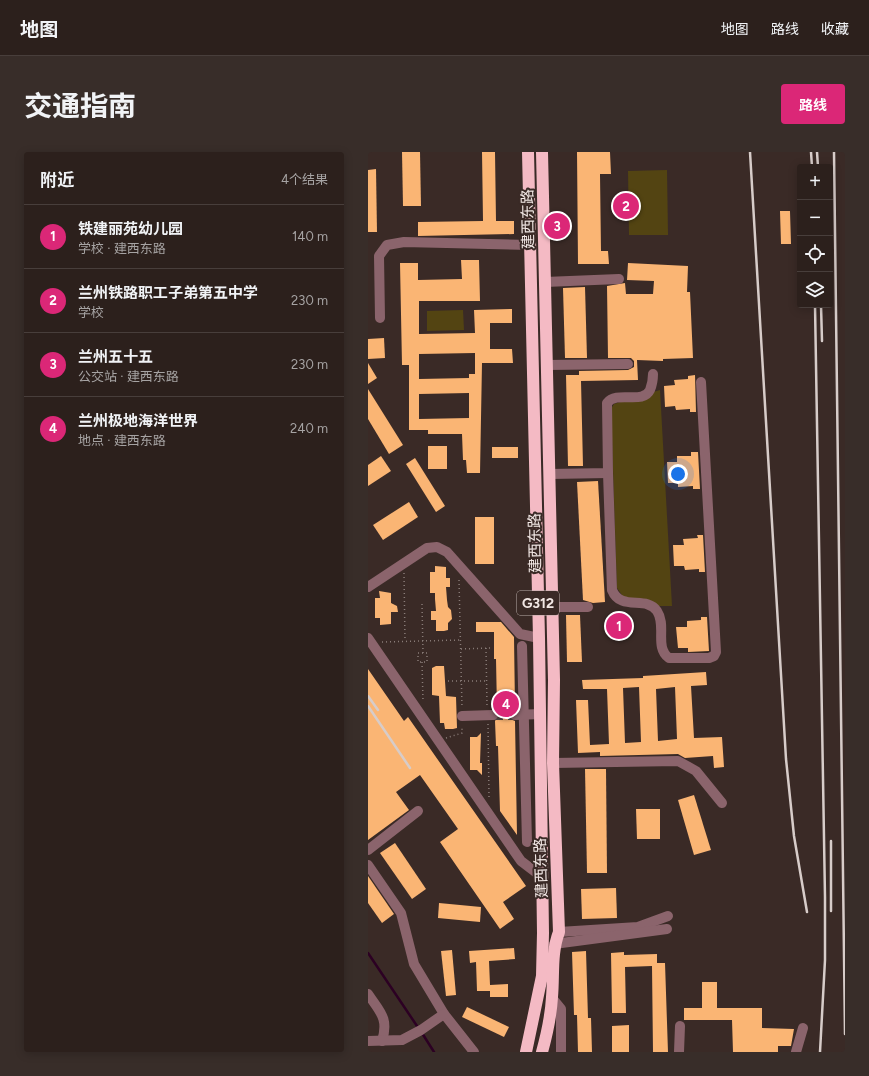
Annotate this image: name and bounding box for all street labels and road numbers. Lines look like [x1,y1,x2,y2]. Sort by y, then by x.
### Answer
street label: 建西东路 [518,189,538,249]
street label: 建西东路 [525,513,545,573]
road number: G312 [517,591,559,615]
street label: 建西东路 [531,838,551,898]

